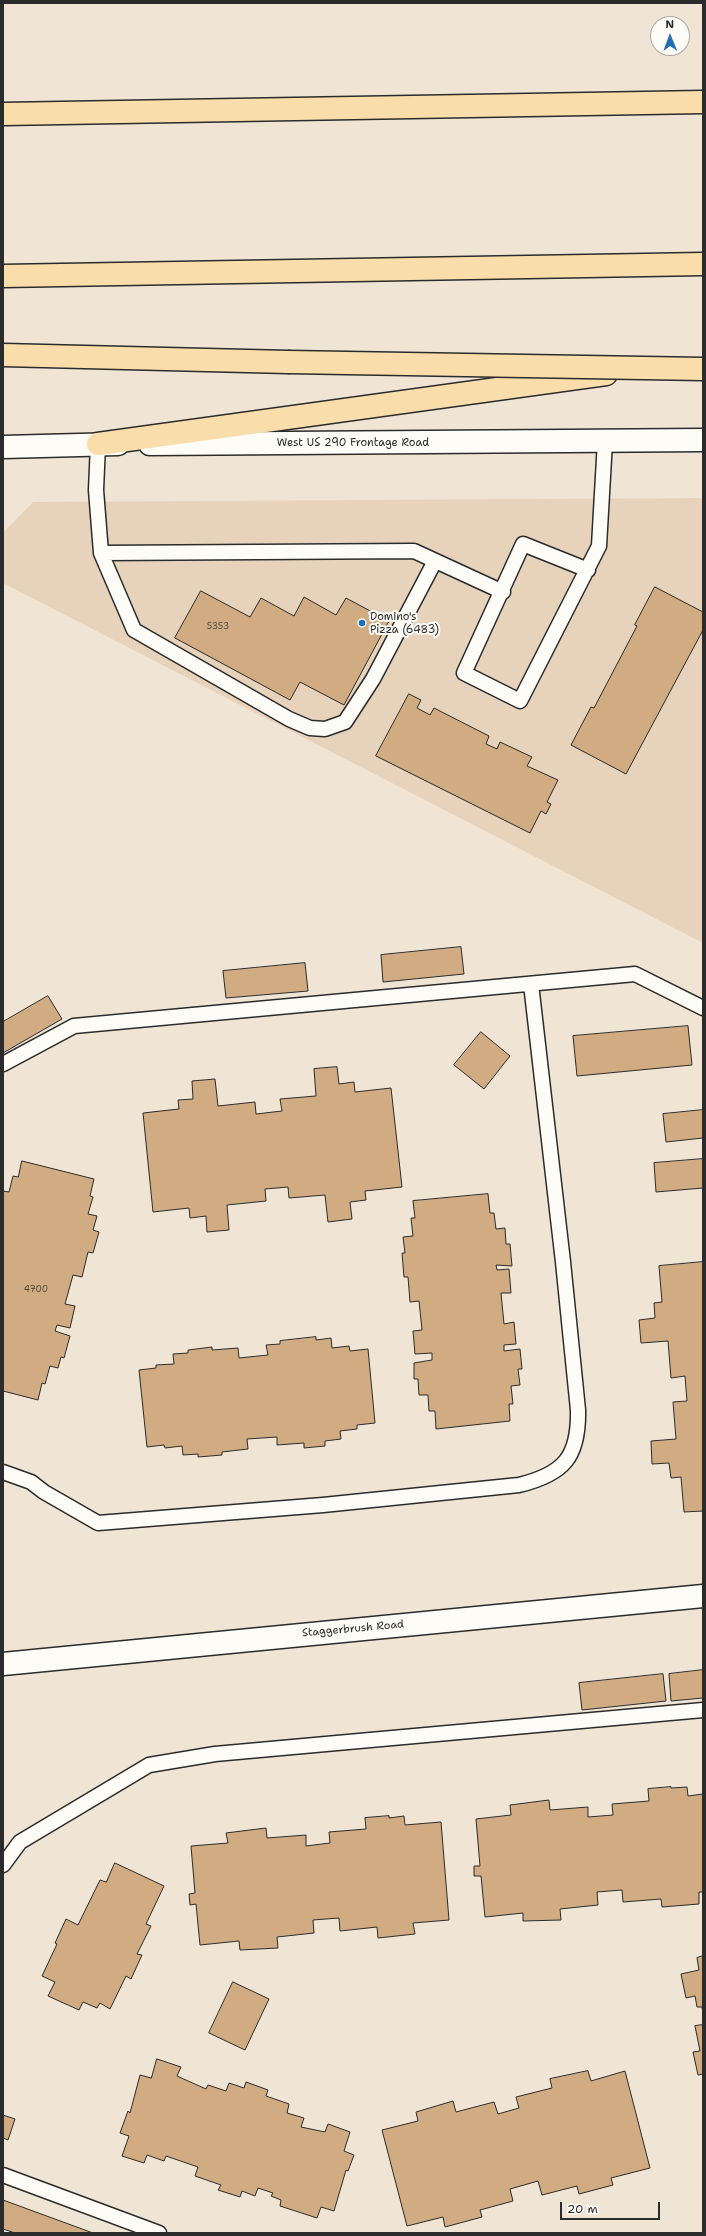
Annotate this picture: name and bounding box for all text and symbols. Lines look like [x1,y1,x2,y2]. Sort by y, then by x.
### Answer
north arrow [650,16,690,56]
text: N [665,17,674,32]
street label: West US 290 Frontage Road [277,436,429,450]
place label: Domino's Pizza (6483) [370,610,439,636]
marker: Domino's Pizza (6483) [357,618,367,628]
house number: 5353 [207,622,229,632]
house number: 4700 [24,1285,48,1295]
street label: Staggerbrush Road [301,1618,405,1640]
scale bar [562,2194,662,2220]
text: 20 m [567,2201,598,2217]

